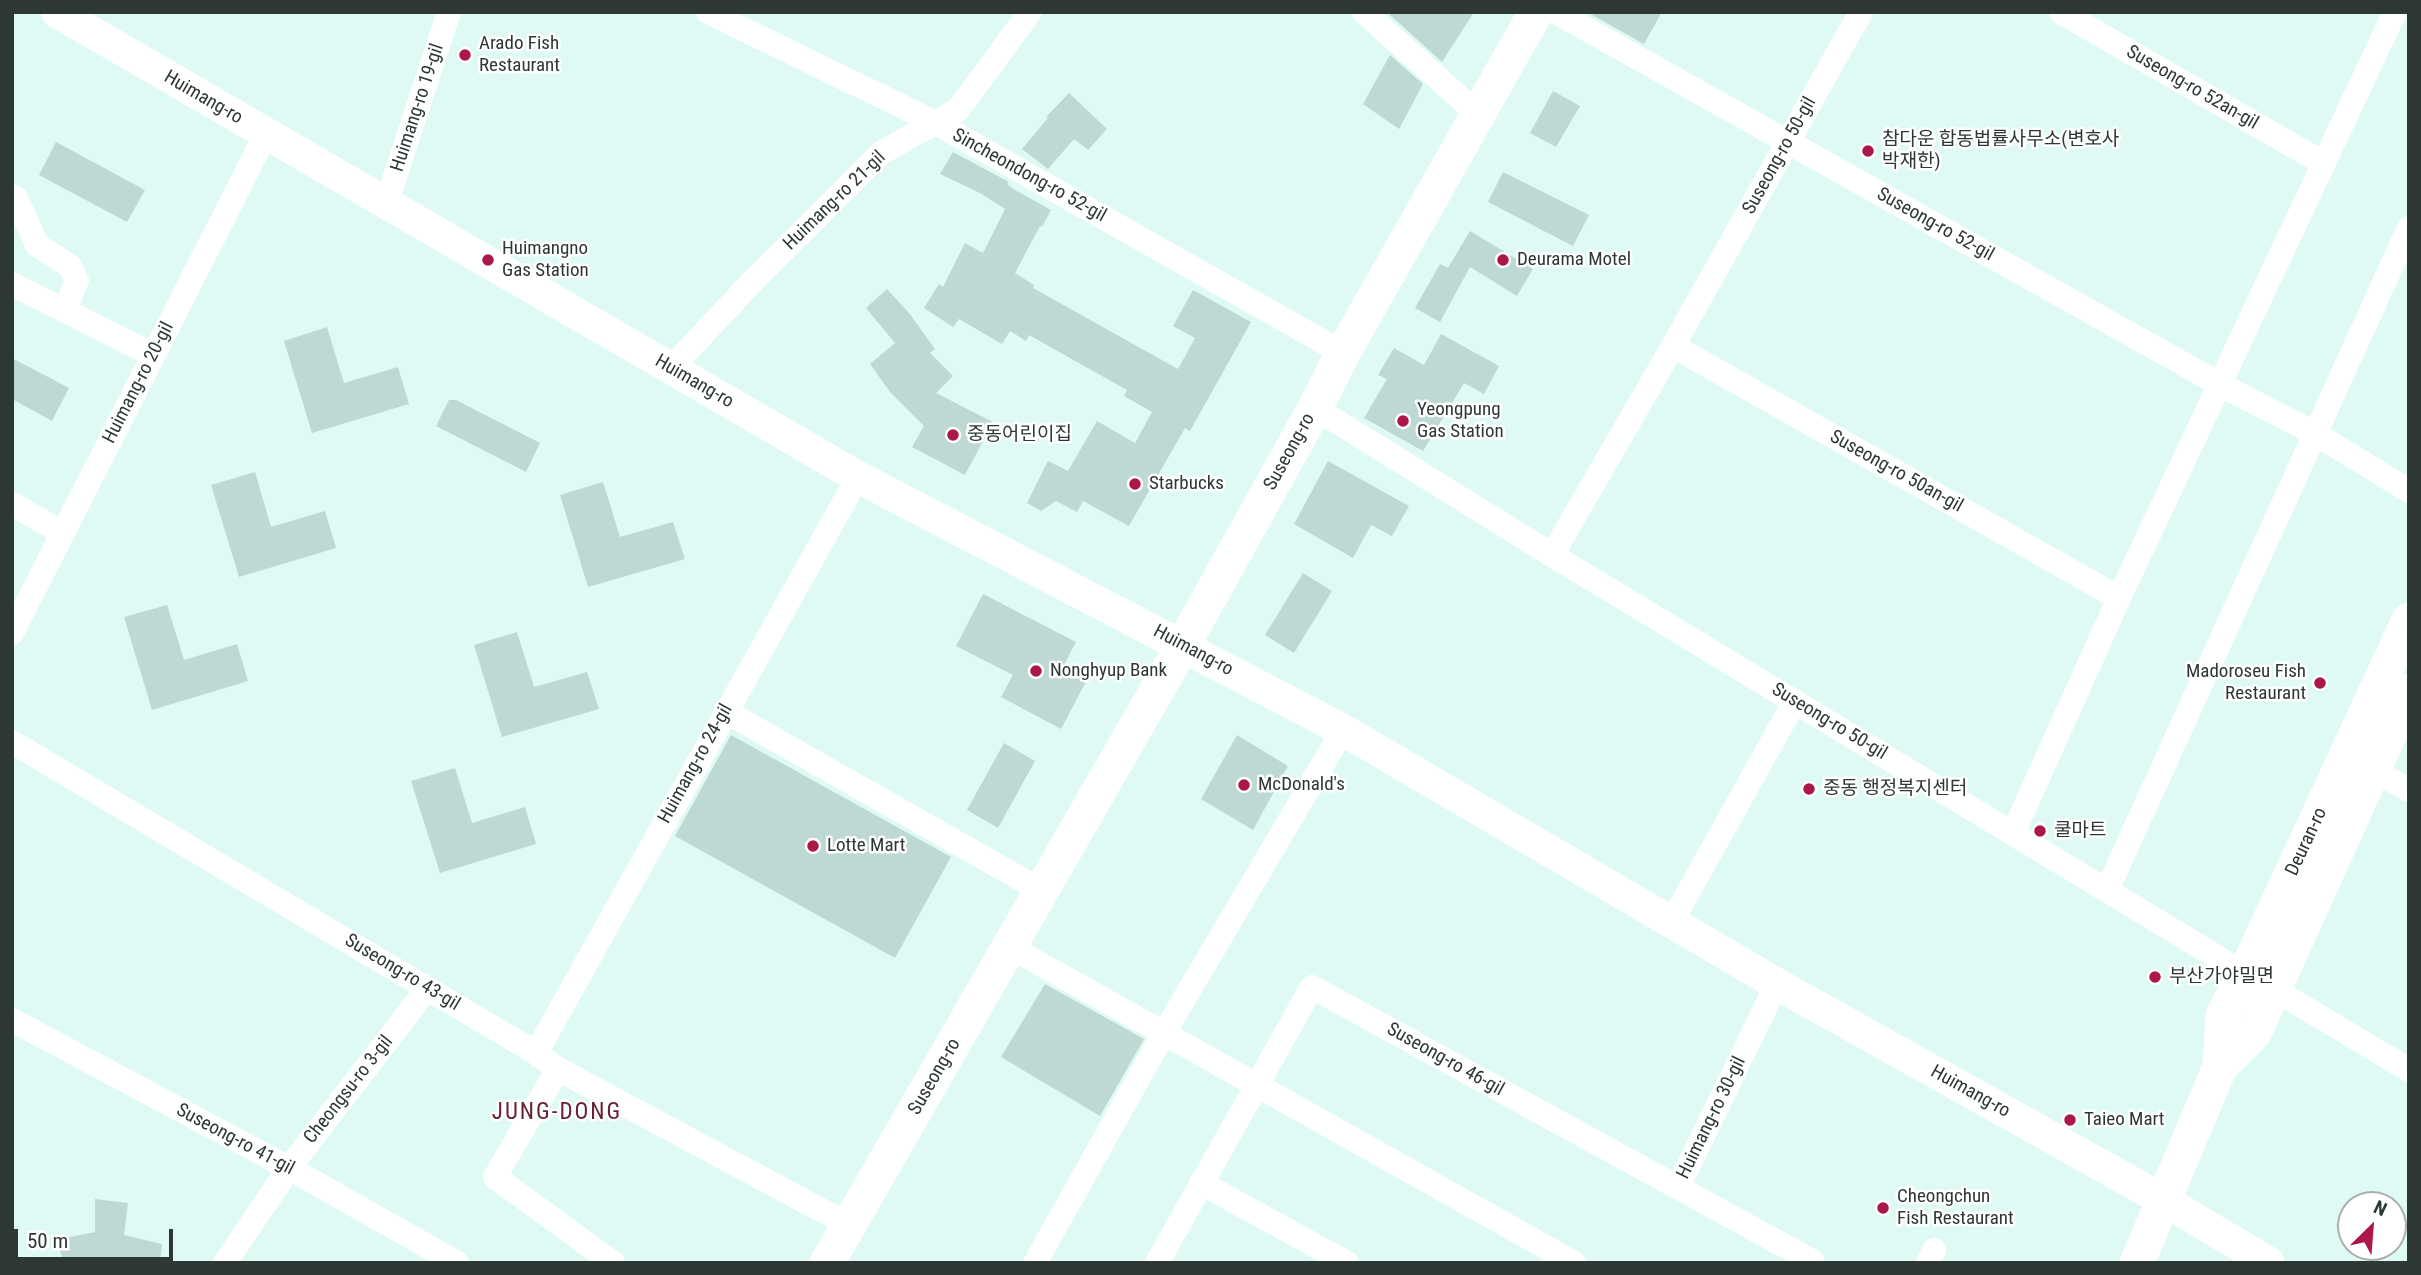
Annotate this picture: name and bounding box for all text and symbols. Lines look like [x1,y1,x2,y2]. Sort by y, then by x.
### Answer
place label: Arado Fish Restaurant [479,33,560,77]
street label: Huimang-ro 19-gil [387,41,449,175]
street label: Suseong-ro 52an-gil [2122,41,2262,135]
marker: Arado Fish Restaurant [457,47,473,63]
street label: Huimang-ro [160,66,246,130]
street label: Suseong-ro 50-gil [1738,93,1822,219]
street label: Sincheondong-ro 52-gil [948,124,1110,228]
place label: 참다운 합동법률사무소(변호사 박재한) [1882,129,2120,173]
marker: 참다운 합동법률사무소(변호사 박재한) [1860,143,1876,159]
street label: Huimang-ro 21-gil [779,147,891,255]
street label: Suseong-ro 52-gil [1872,183,1998,267]
place label: Huimangno Gas Station [502,238,589,282]
place label: Deurama Motel [1517,249,1631,271]
marker: Huimangno Gas Station [480,252,496,268]
marker: Deurama Motel [1495,252,1511,268]
street label: Huimang-ro 20-gil [99,319,179,447]
street label: Huimang-ro [651,350,737,414]
place label: Yeongpung Gas Station [1417,399,1504,443]
street label: Suseong-ro [1260,409,1320,495]
marker: Yeongpung Gas Station [1395,413,1411,429]
place label: 중동어린이집 [967,424,1072,446]
street label: Suseong-ro 50an-gil [1825,426,1967,518]
marker: 중동어린이집 [945,427,961,443]
place label: Starbucks [1149,473,1224,495]
marker: Starbucks [1127,476,1143,492]
street label: Huimang-ro [1149,620,1237,682]
place label: Nonghyup Bank [1050,660,1167,682]
place label: Madoroseu Fish Restaurant [2186,661,2306,705]
marker: Nonghyup Bank [1028,663,1044,679]
marker: Madoroseu Fish Restaurant [2312,675,2328,691]
street label: Suseong-ro 50-gil [1767,679,1891,765]
street label: Huimang-ro 24-gil [654,700,738,828]
place label: McDonald's [1258,774,1345,796]
marker: McDonald's [1236,777,1252,793]
place label: 중동 행정복지센터 [1823,778,1967,800]
marker: 중동 행정복지센터 [1801,781,1817,797]
street label: Deuran-ro [2281,804,2333,880]
place label: 쿨마트 [2054,820,2106,842]
marker: 쿨마트 [2032,823,2048,839]
place label: Lotte Mart [827,835,905,857]
marker: Lotte Mart [805,838,821,854]
street label: Suseong-ro 43-gil [340,930,464,1016]
place label: 부산가야밀면 [2169,966,2274,988]
marker: 부산가야밀면 [2147,969,2163,985]
street label: Suseong-ro 46-gil [1382,1018,1508,1102]
street label: Cheongsu-ro 3-gil [300,1031,398,1149]
street label: Suseong-ro [904,1035,966,1119]
street label: Huimang-ro 30-gil [1673,1053,1751,1183]
street label: Huimang-ro [1926,1061,2014,1123]
street label: Suseong-ro 41-gil [172,1099,298,1181]
district label: JUNG-DONG [493,1099,621,1127]
place label: Taieo Mart [2084,1109,2164,1131]
marker: Taieo Mart [2062,1112,2078,1128]
place label: Cheongchun Fish Restaurant [1897,1186,2014,1230]
north arrow [2337,1191,2407,1261]
text: N [2370,1195,2390,1221]
marker: Cheongchun Fish Restaurant [1875,1200,1891,1216]
scale bar [18,1216,177,1260]
text: 50 m [27,1229,68,1253]

